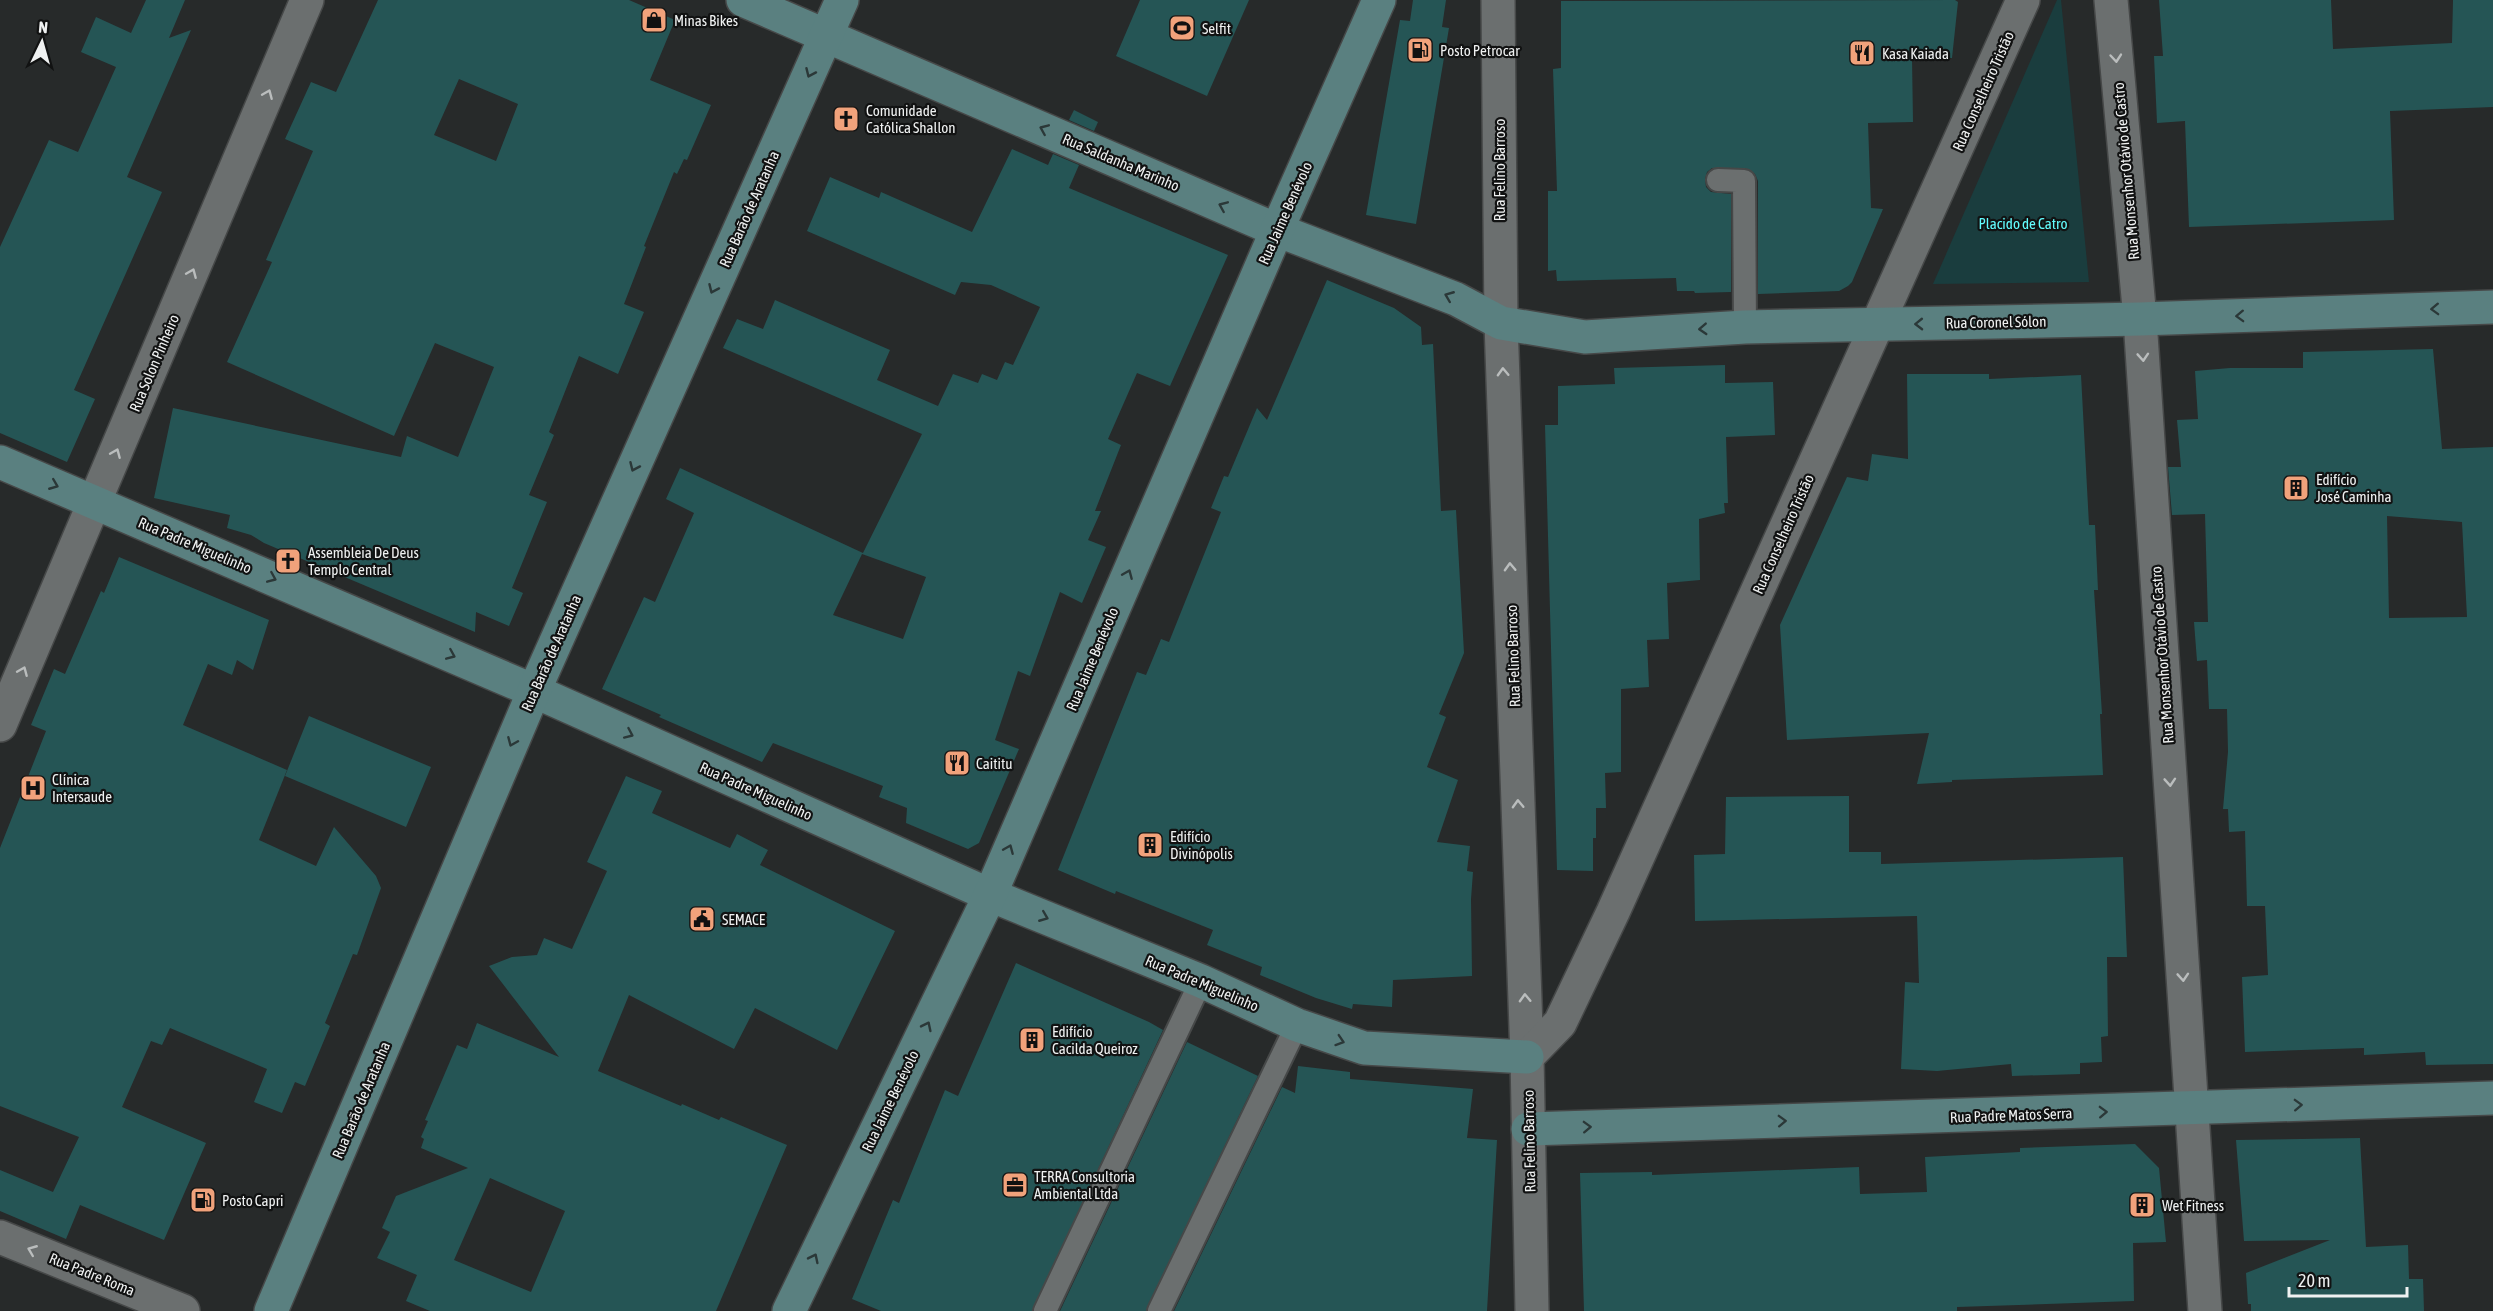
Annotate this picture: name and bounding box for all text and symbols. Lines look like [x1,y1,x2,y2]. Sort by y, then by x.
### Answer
shop icon: Minas Bikes [639,5,669,35]
north arrow [12,12,72,72]
place label: Minas Bikes [674,12,738,29]
sports icon: Selfit [1167,13,1197,43]
text: N [38,18,49,36]
place label: Selfit [1202,20,1231,37]
street label: Rua Conselheiro Tristão [1949,29,2017,153]
fuel station icon: Posto Petrocar [1405,35,1435,65]
restaurant icon: Kasa Kaiada [1847,38,1877,68]
place label: Posto Petrocar [1440,42,1520,59]
place label: Kasa Kaiada [1882,45,1949,62]
one-way arrow [2109,54,2122,63]
one-way arrow [805,66,817,77]
street label: Rua Monsenhor Otávio de Castro [2110,82,2142,260]
one-way arrow [261,89,273,100]
place label: Comunidade Católica Shallon [866,102,956,136]
church icon: Comunidade Católica Shallon [831,104,861,134]
street label: Rua Felino Barroso [1491,119,1508,221]
one-way arrow [1040,124,1051,136]
street label: Rua Saldanha Marinho [1060,130,1182,194]
street label: Rua Barão de Aratanha [716,148,782,270]
street label: Rua Jaime Benévolo [1255,159,1315,267]
one-way arrow [1219,201,1230,213]
park label: Placido de Catro [1978,215,2068,232]
one-way arrow [185,269,197,280]
one-way arrow [709,283,721,294]
one-way arrow [1444,291,1455,303]
one-way arrow [2430,303,2439,315]
one-way arrow [2235,309,2244,322]
street label: Rua Solon Pinheiro [126,312,182,414]
street label: Rua Coronel Sólon [1946,313,2046,331]
one-way arrow [1914,317,1923,330]
one-way arrow [1698,323,1707,336]
one-way arrow [2136,353,2149,362]
one-way arrow [1496,367,1509,376]
one-way arrow [109,448,121,459]
one-way arrow [629,461,641,472]
place label: Edifício José Caminha [2316,471,2392,505]
street label: Rua Conselheiro Tristão [1749,472,1817,596]
building icon: Edifício José Caminha [2281,473,2311,503]
one-way arrow [48,478,59,490]
street label: Rua Padre Miguelinho [136,513,254,577]
place label: Assembleia De Deus Templo Central [308,544,419,578]
church icon: Assembleia De Deus Templo Central [273,546,303,576]
one-way arrow [1503,562,1516,571]
street label: Rua Monsenhor Otávio de Castro [2147,566,2177,744]
one-way arrow [1121,569,1133,580]
one-way arrow [266,571,277,583]
street label: Rua Barão de Aratanha [518,592,584,714]
street label: Rua Jaime Benévolo [1063,605,1121,713]
street label: Rua Felino Barroso [1503,605,1523,707]
one-way arrow [445,648,456,660]
one-way arrow [16,666,28,677]
one-way arrow [623,727,634,739]
one-way arrow [508,735,520,746]
restaurant icon: Caititu [942,748,972,778]
place label: Caititu [976,755,1013,772]
street label: Rua Padre Miguelinho [697,759,815,823]
place label: Clínica Intersaude [52,771,112,805]
hospital icon: Clínica Intersaude [18,773,48,803]
one-way arrow [2164,778,2177,787]
one-way arrow [1512,799,1524,808]
place label: Edifício Divinópolis [1170,828,1233,862]
building icon: Edifício Divinópolis [1135,830,1165,860]
one-way arrow [1002,845,1014,856]
public building icon: SEMACE [687,904,717,934]
one-way arrow [1038,910,1049,923]
place label: SEMACE [722,911,766,928]
street label: Rua Padre Miguelinho [1143,951,1261,1015]
one-way arrow [2176,972,2189,981]
one-way arrow [1518,994,1531,1003]
one-way arrow [919,1021,931,1032]
place label: Edifício Cacilda Queiroz [1052,1023,1138,1057]
building icon: Edifício Cacilda Queiroz [1017,1025,1047,1055]
one-way arrow [1334,1033,1345,1046]
street label: Rua Barão de Aratanha [329,1039,393,1161]
street label: Rua Jaime Benévolo [858,1048,922,1154]
street label: Rua Felino Barroso [1520,1090,1538,1192]
one-way arrow [2293,1099,2302,1111]
street label: Rua Padre Matos Serra [1950,1104,2072,1126]
one-way arrow [2098,1105,2107,1118]
one-way arrow [1777,1115,1786,1128]
one-way arrow [1582,1121,1591,1134]
place label: TERRA Consultoria Ambiental Ltda [1034,1168,1135,1202]
office icon: TERRA Consultoria Ambiental Ltda [1000,1170,1030,1200]
fuel station icon: Posto Capri [188,1185,218,1215]
building icon: Wet Fitness [2127,1190,2157,1220]
place label: Posto Capri [222,1192,284,1209]
place label: Wet Fitness [2162,1197,2224,1214]
one-way arrow [27,1245,38,1257]
street label: Rua Padre Roma [47,1249,137,1299]
one-way arrow [807,1254,819,1265]
scale bar [2289,1260,2408,1298]
text: 20 m [2298,1270,2330,1291]

